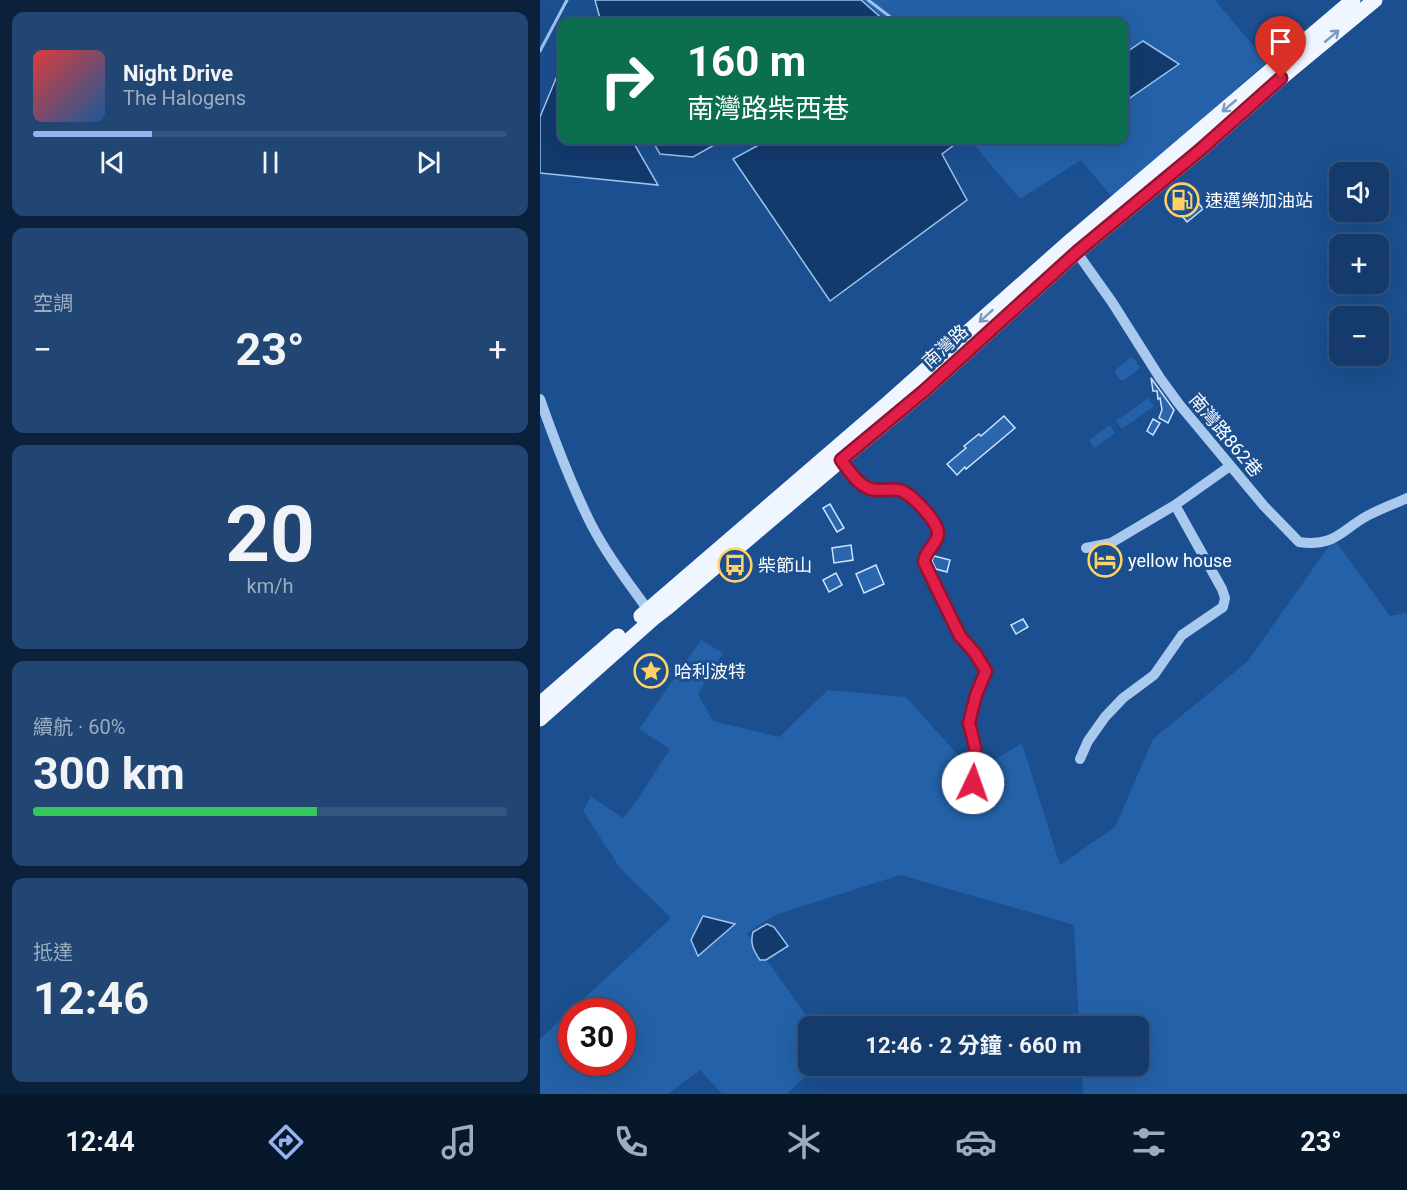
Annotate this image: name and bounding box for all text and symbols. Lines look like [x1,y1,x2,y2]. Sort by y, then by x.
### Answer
pin [1255,16,1306,78]
icon: arrive [1264,25,1297,58]
one-way arrow [1323,30,1339,43]
text: 160 m [687,37,806,86]
icon: right [588,42,666,120]
text: Night Drive [123,61,233,86]
text: The Halogens [123,86,246,110]
text: 南灣路柴西巷 [687,93,849,125]
one-way arrow [1221,100,1237,113]
icon: previous [96,146,129,179]
icon: pause [254,146,287,179]
icon: next [412,146,445,179]
map controls [1329,162,1389,366]
button: sound [1329,162,1389,222]
fuel station icon: 速邁樂加油站 [1164,182,1200,218]
place label: 速邁樂加油站 [1205,190,1313,211]
button: + [1329,234,1389,294]
text: 空調 [33,291,73,315]
button: − [1329,306,1389,366]
one-way arrow [979,309,994,323]
street label: 南灣路 [918,320,972,372]
text: 23° [235,323,305,376]
text: − [33,330,52,369]
text: + [488,330,507,369]
street label: 南灣路862巷 [1185,389,1267,481]
text: 20 [225,489,315,580]
hotel icon: yellow house [1087,542,1123,578]
bus stop icon: 柴節山 [717,547,753,583]
place label: yellow house [1128,550,1232,571]
place label: 柴節山 [758,555,812,576]
text: km/h [247,574,293,598]
place icon: 哈利波特 [633,653,669,689]
place label: 哈利波特 [674,661,746,682]
text: 續航 · 60% [33,715,125,739]
text: 300 km [33,747,185,800]
position arrow [941,751,1005,815]
text: 抵達 [33,940,73,964]
text: 12:46 [33,972,149,1025]
speed limit sign: 30 [558,998,636,1076]
text: 12:46 · 2 分鐘 · 660 m [865,1033,1082,1058]
icon: directions [265,1121,307,1163]
icon: music [438,1121,480,1163]
icon: phone [610,1121,652,1163]
icon: climate [783,1121,825,1163]
icon: car [955,1121,997,1163]
icon: filters [1128,1121,1170,1163]
text: 12:44 [65,1126,135,1158]
text: 23° [1300,1126,1342,1158]

